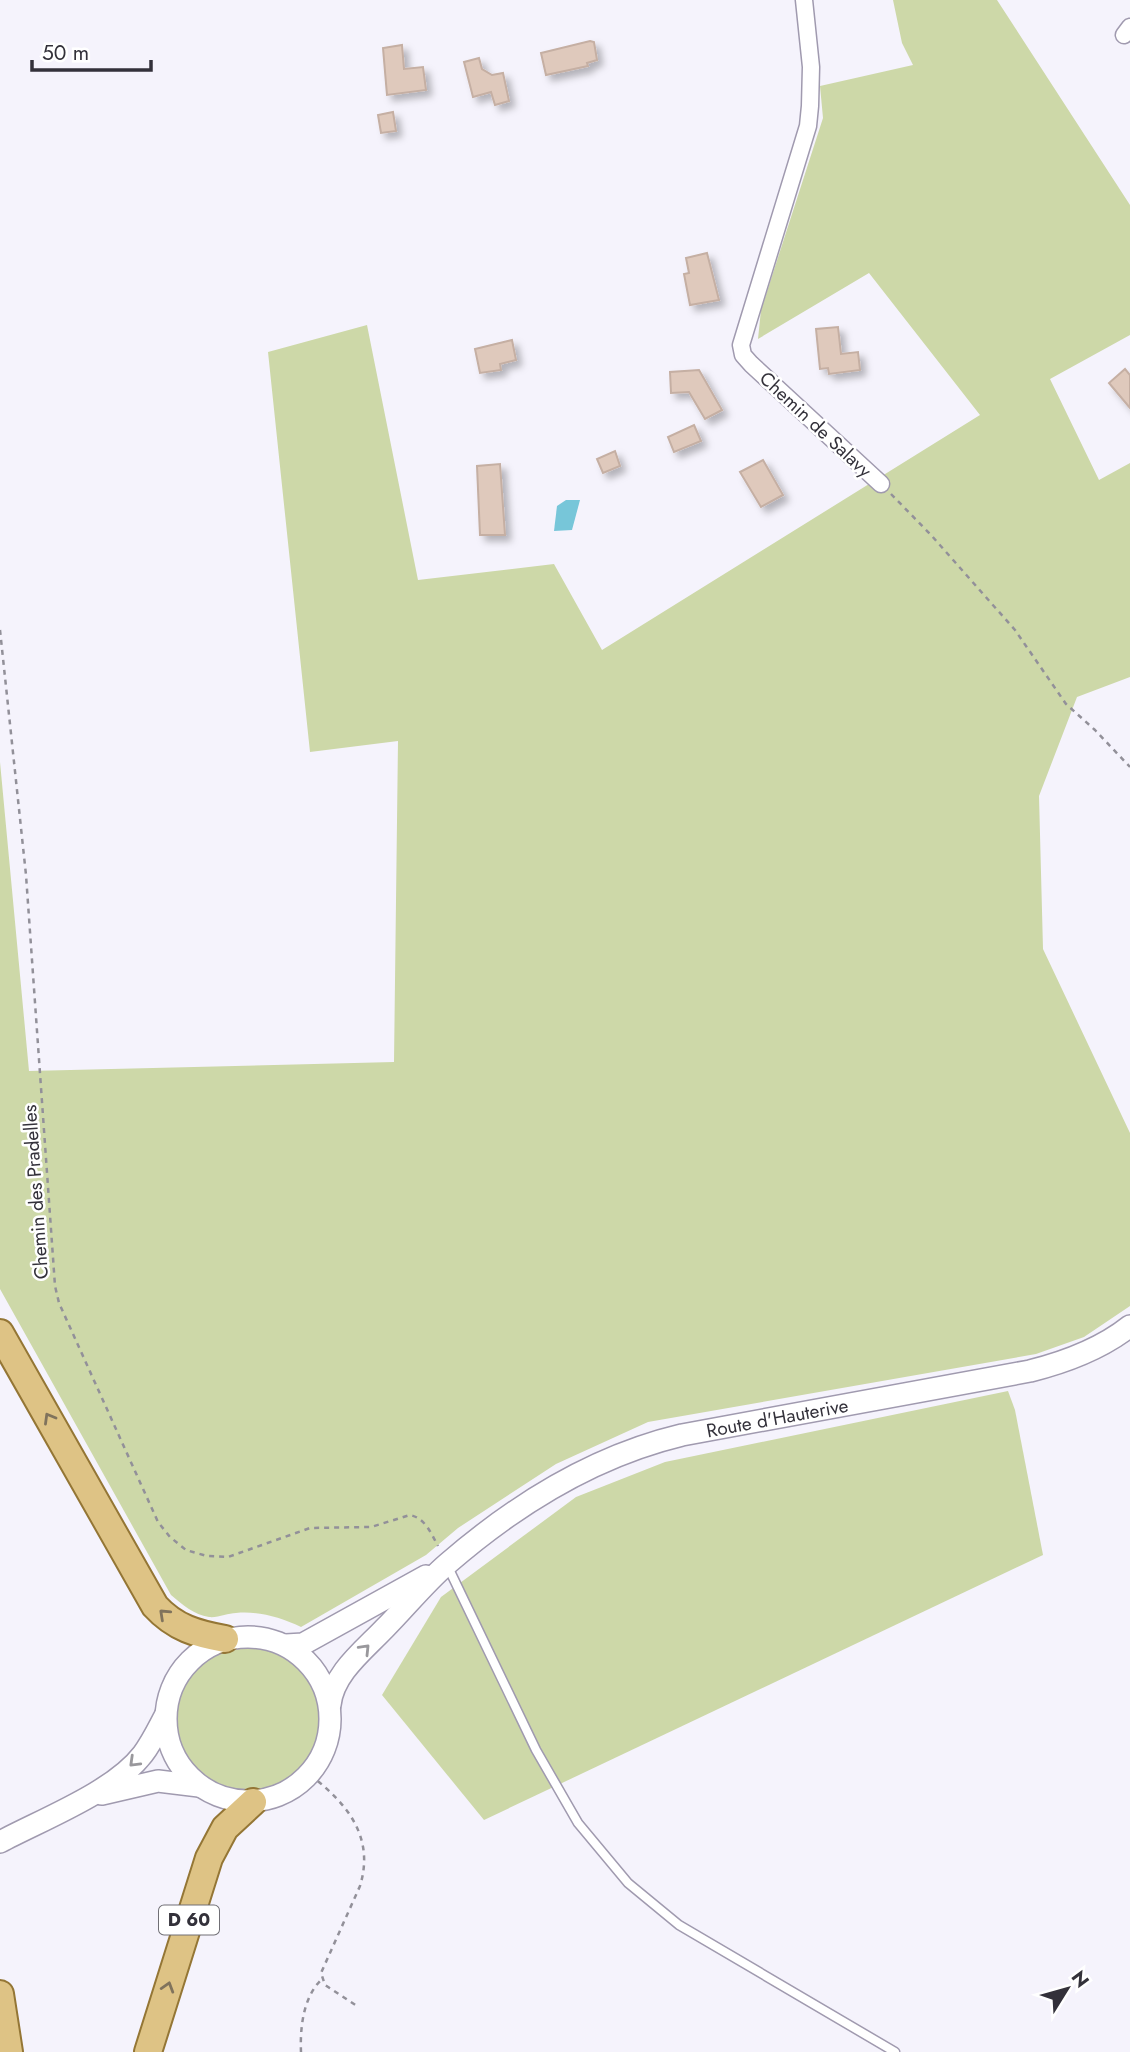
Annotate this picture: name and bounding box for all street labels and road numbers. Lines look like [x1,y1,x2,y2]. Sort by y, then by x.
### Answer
street label: Chemin de Salavy [754,365,878,484]
street label: Chemin des Pradelles [16,1104,55,1280]
street label: Route d'Hauterive [704,1392,851,1444]
road number: D 60 [159,1906,219,1934]

